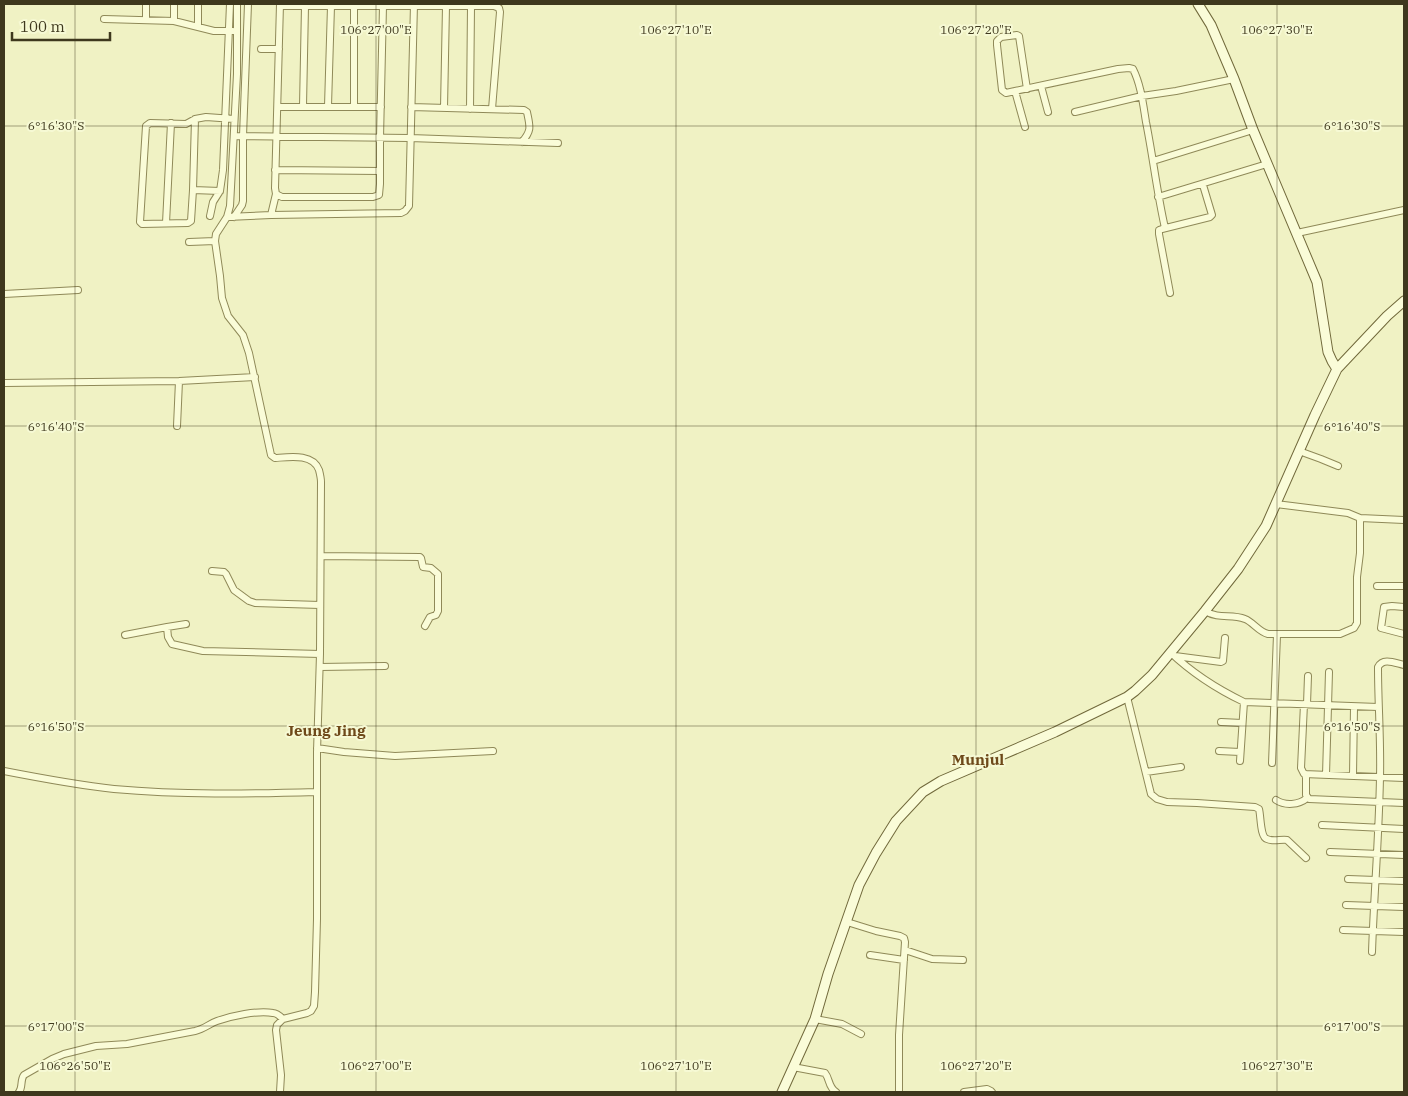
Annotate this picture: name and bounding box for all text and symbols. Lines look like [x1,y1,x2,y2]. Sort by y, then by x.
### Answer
scale bar [12,10,110,42]
text: 100 m [20,17,65,36]
text: 106°27'00"E [340,22,412,37]
text: 106°27'10"E [640,22,712,37]
text: 106°27'20"E [940,22,1012,37]
text: 106°27'30"E [1241,22,1313,37]
text: 6°16'30"S [28,118,84,133]
text: 6°16'30"S [1324,118,1380,133]
text: 6°16'40"S [28,419,84,434]
text: 6°16'40"S [1324,419,1380,434]
text: 6°16'50"S [28,719,84,734]
text: 6°16'50"S [1324,719,1380,734]
district label: Jeung Jing [286,721,366,740]
district label: Munjul [952,750,1004,769]
text: 6°17'00"S [28,1019,84,1034]
text: 6°17'00"S [1324,1019,1380,1034]
text: 106°26'50"E [39,1058,111,1073]
text: 106°27'00"E [340,1058,412,1073]
text: 106°27'10"E [640,1058,712,1073]
text: 106°27'20"E [940,1058,1012,1073]
text: 106°27'30"E [1241,1058,1313,1073]

